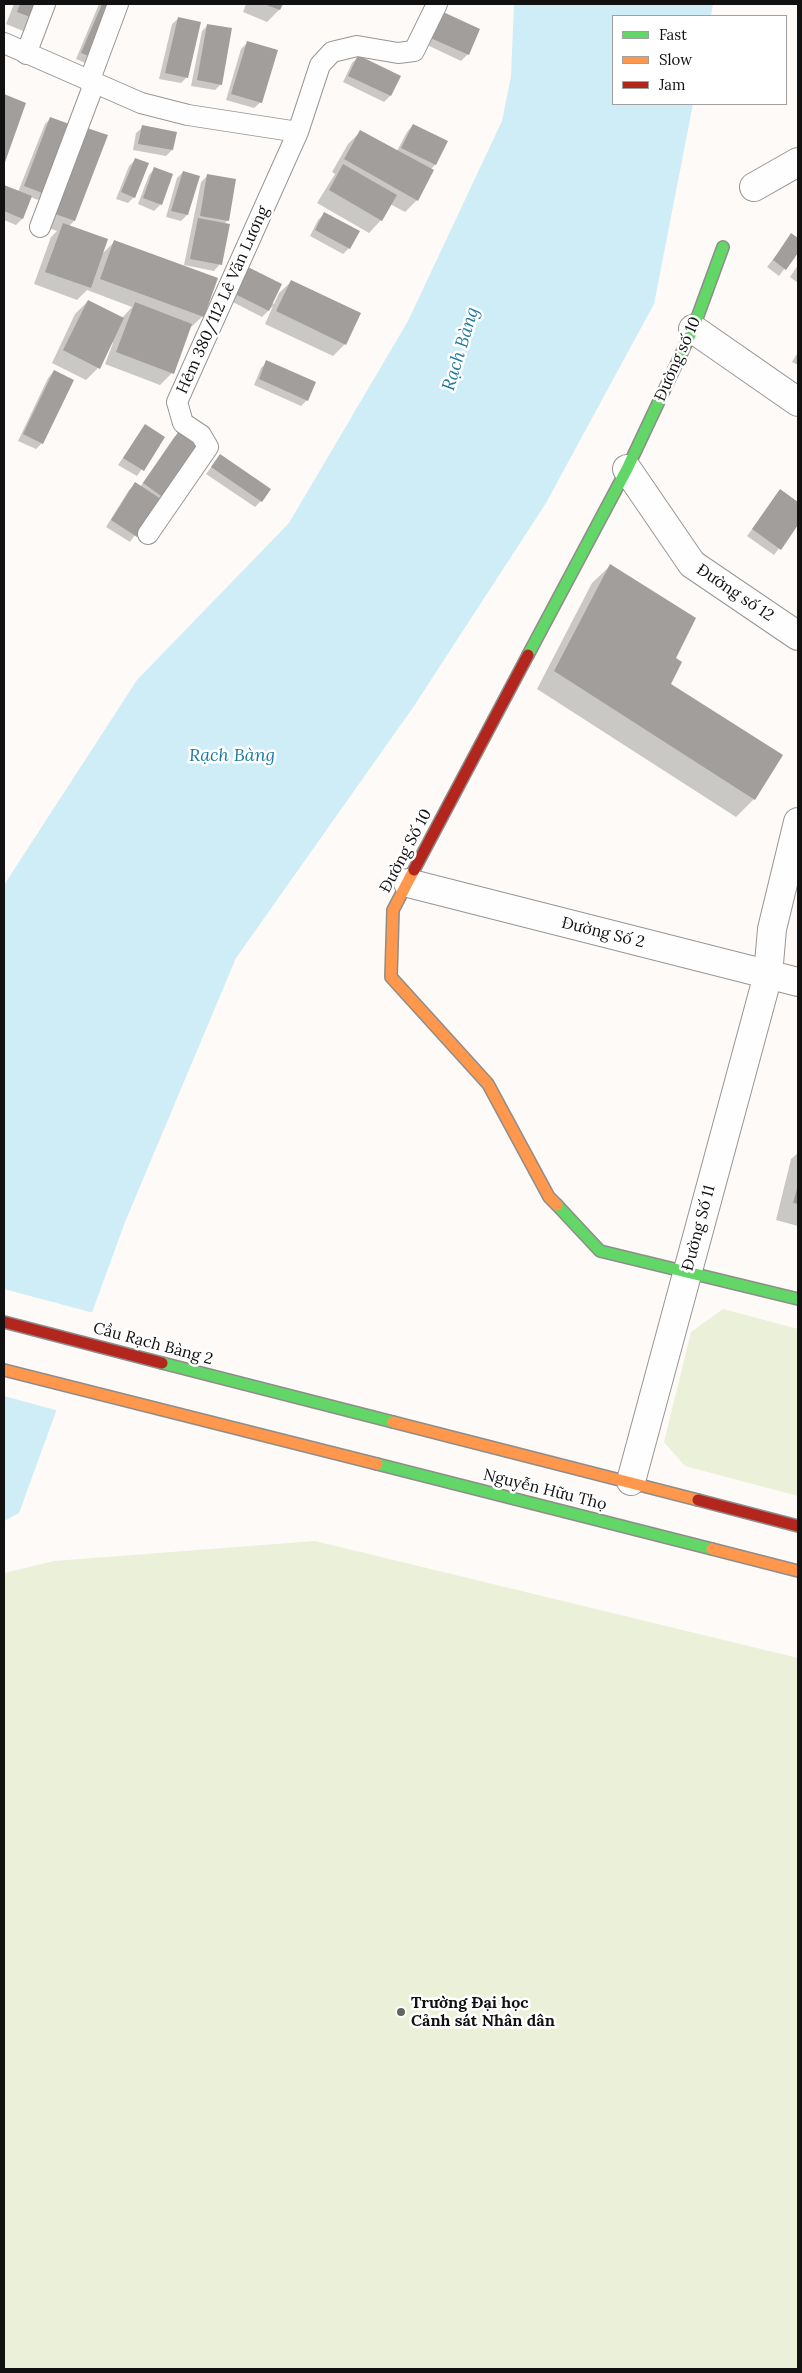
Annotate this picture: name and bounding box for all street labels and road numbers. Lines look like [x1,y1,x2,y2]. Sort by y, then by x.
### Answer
street label: Hẻm 380/112 Lê Văn Lương [173,203,273,397]
street label: Đường số 10 [651,314,705,404]
street label: Đường số 12 [693,560,777,626]
street label: Đường Số 10 [376,806,436,896]
street label: Đường Số 2 [560,913,646,953]
street label: Đường Số 11 [678,1183,720,1273]
street label: Cầu Rạch Bàng 2 [91,1319,215,1369]
street label: Nguyễn Hữu Thọ [481,1465,609,1515]

